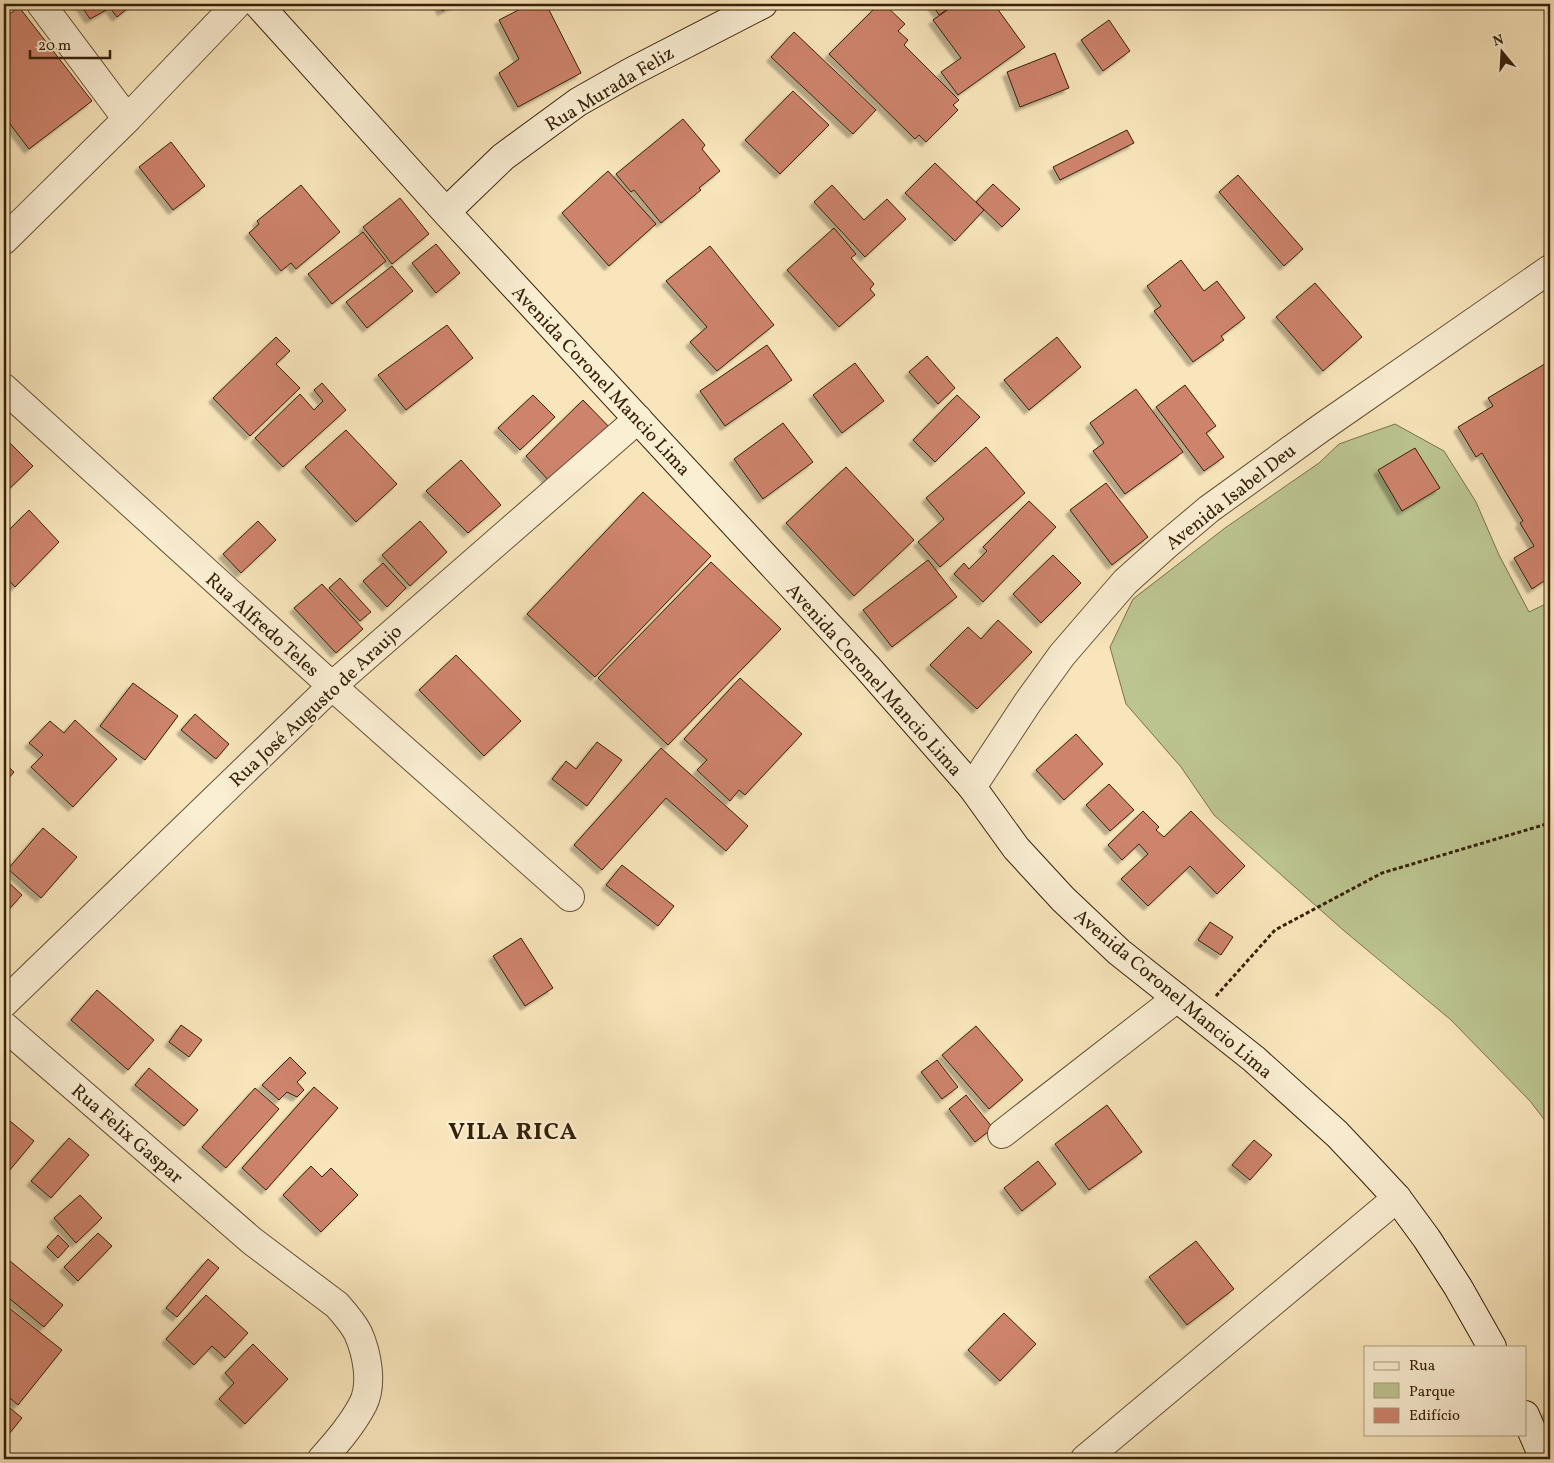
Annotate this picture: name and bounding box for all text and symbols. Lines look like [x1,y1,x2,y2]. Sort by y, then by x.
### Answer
scale bar [30,28,110,60]
north arrow [1476,28,1526,78]
text: N [1491,30,1506,52]
text: 20 m [38,36,71,57]
street label: Rua Murada Feliz [541,41,679,138]
street label: Avenida Coronel Mancio Lima [505,280,696,482]
street label: Avenida Isabel Deu [1161,438,1302,557]
street label: Rua Alfredo Teles [199,567,324,684]
street label: Avenida Coronel Mancio Lima [780,578,967,783]
street label: Rua José Augusto de Araujo [224,619,408,794]
street label: Avenida Coronel Mancio Lima [1068,904,1278,1085]
street label: Rua Felix Gaspar [65,1079,188,1190]
district label: VILA RICA [448,1116,578,1150]
legend [1364,1346,1526,1436]
text: Rua [1409,1356,1435,1377]
text: Parque [1409,1382,1455,1403]
text: Edifício [1409,1406,1460,1427]

